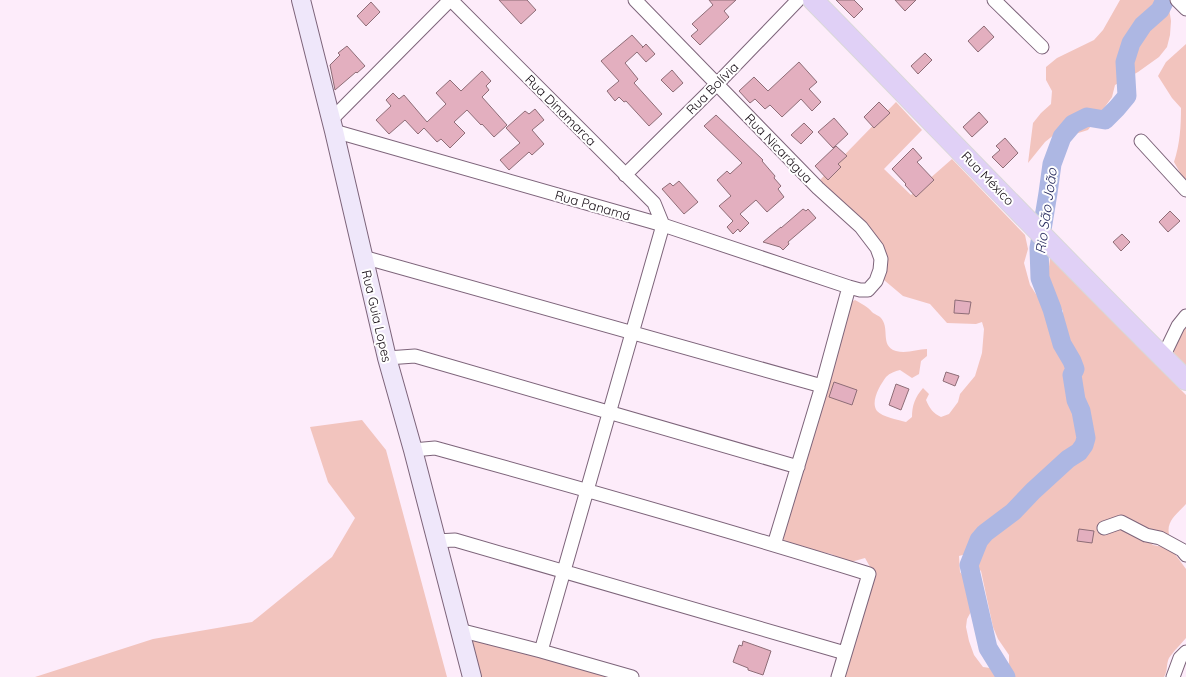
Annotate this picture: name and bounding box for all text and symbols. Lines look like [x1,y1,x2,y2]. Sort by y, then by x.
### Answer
street label: Rua Bolívia [683,59,741,117]
street label: Rua Dinamarca [522,71,600,149]
street label: Rua Nicarágua [742,110,816,186]
street label: Rua México [958,148,1018,208]
water label: Rio São João [1031,166,1061,255]
street label: Rua Panamá [553,187,633,223]
street label: Rua Guia Lopes [359,268,395,364]

